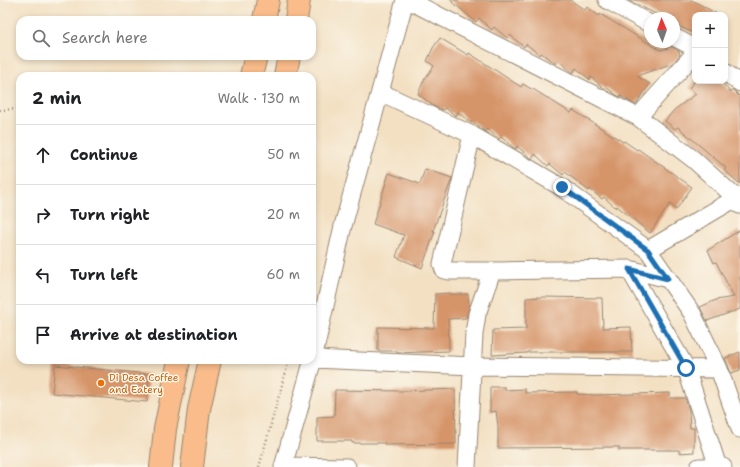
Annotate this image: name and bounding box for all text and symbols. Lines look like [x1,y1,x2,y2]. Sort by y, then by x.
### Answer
north arrow [644,12,680,48]
map controls [692,12,728,84]
button: + [692,12,728,48]
search box [16,16,316,60]
icon: search [30,27,52,49]
text: Search here [62,28,148,48]
button: − [692,48,728,84]
text: 2 min [32,87,82,109]
text: Walk · 130 m [218,90,300,107]
icon: ahead [32,144,54,166]
text: Continue [70,145,138,165]
text: 50 m [267,146,300,163]
route end [553,178,571,196]
icon: right [32,204,54,226]
text: Turn right [70,205,150,225]
text: 20 m [267,206,300,223]
icon: left [32,264,54,286]
text: Turn left [70,265,138,285]
text: 60 m [267,266,300,283]
icon: arrive [32,324,54,346]
text: Arrive at destination [70,325,238,345]
route start [677,359,695,377]
place label: Di Desa Coffee and Eatery [109,371,179,396]
marker: Di Desa Coffee and Eatery [96,378,106,388]

